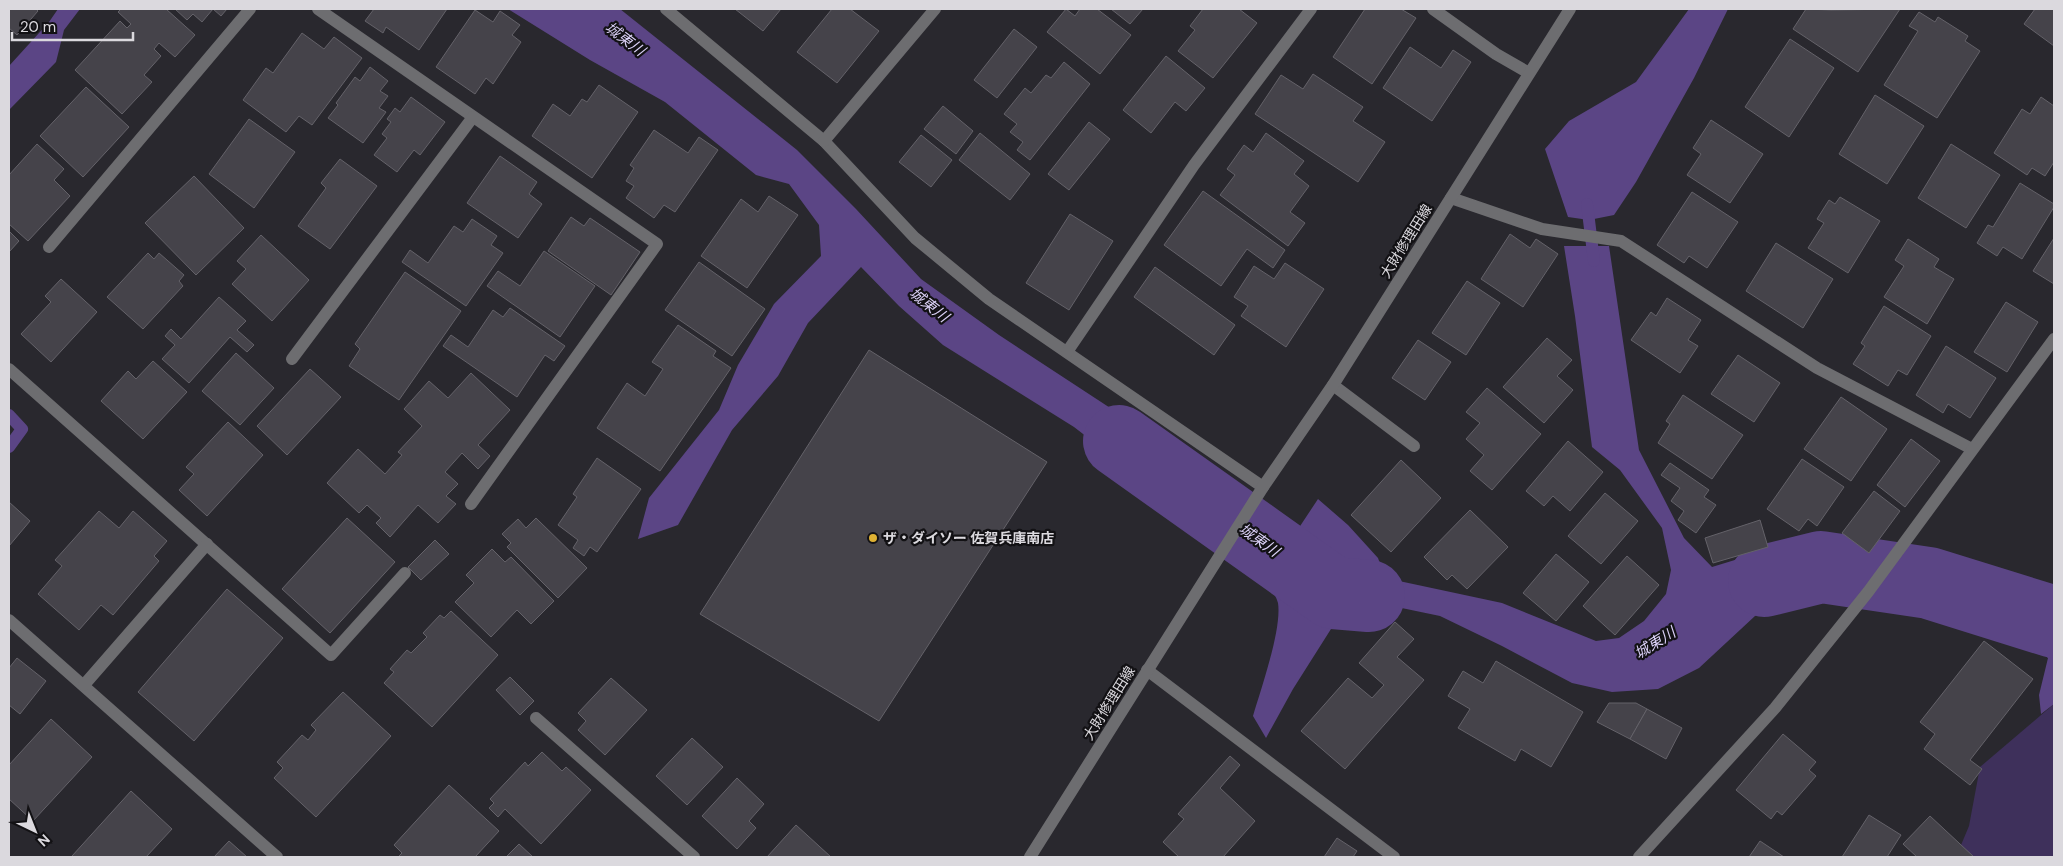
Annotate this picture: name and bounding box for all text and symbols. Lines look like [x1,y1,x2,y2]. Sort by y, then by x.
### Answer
scale bar [12,10,134,42]
text: 20 m [20,17,56,37]
water label: 城東川 [601,17,651,62]
street label: 大財修理田線 [1376,201,1436,281]
water label: 城東川 [905,283,954,328]
water label: 城東川 [1235,519,1285,562]
place label: ザ・ダイソー 佐賀兵庫南店 [883,529,1054,547]
marker: ザ・ダイソー 佐賀兵庫南店 [867,532,879,544]
water label: 城東川 [1631,622,1681,663]
street label: 大財修理田線 [1079,663,1139,743]
north arrow [10,806,60,856]
text: N [34,830,54,851]

